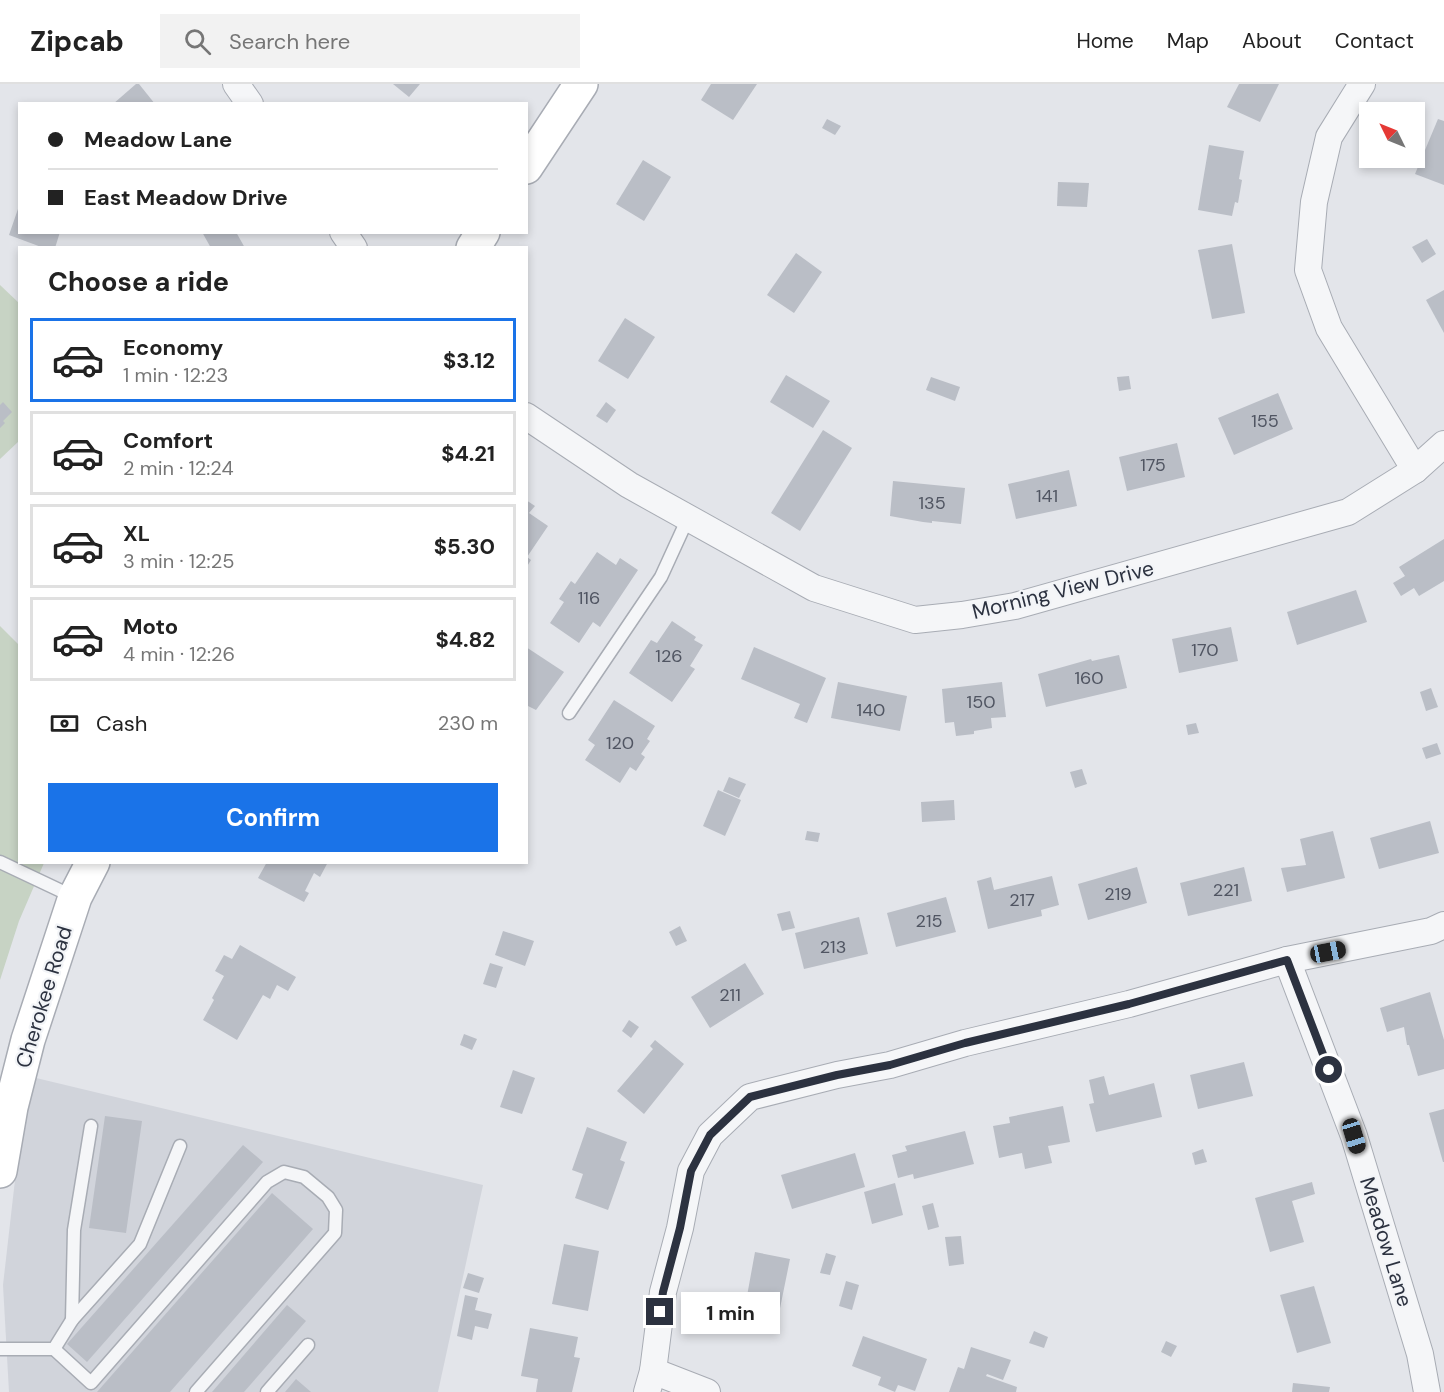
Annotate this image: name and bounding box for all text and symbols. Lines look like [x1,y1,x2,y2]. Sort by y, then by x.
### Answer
search box [160,14,580,68]
text: Zipcab [30,23,124,60]
icon: search [181,25,214,58]
text: Search here [229,27,350,56]
text: Home [1076,27,1134,55]
text: Map [1167,27,1209,55]
text: About [1242,27,1302,55]
text: Contact [1335,27,1414,55]
north arrow [1359,102,1425,168]
map controls [1359,102,1425,168]
text: Meadow Lane [84,125,232,154]
text: East Meadow Drive [84,183,288,212]
text: Choose a ride [48,264,229,299]
icon: car [51,333,105,387]
text: Economy [123,333,223,362]
text: $3.12 [443,346,495,375]
text: 1 min · 12:23 [123,362,228,388]
house number: 155 [1251,409,1279,433]
icon: car [51,426,105,480]
text: Comfort [123,426,213,455]
text: $4.21 [441,439,495,468]
house number: 175 [1140,453,1166,477]
text: 2 min · 12:24 [123,455,234,481]
house number: 141 [1036,484,1058,508]
house number: 135 [918,491,946,515]
icon: car [51,519,105,573]
text: XL [123,519,150,548]
text: $5.30 [434,532,495,561]
text: 3 min · 12:25 [123,548,234,574]
street label: Morning View Drive [969,554,1157,626]
house number: 116 [578,586,600,610]
icon: car [51,612,105,666]
text: Moto [123,612,178,641]
text: $4.82 [435,625,495,654]
house number: 170 [1191,638,1219,662]
text: 4 min · 12:26 [123,641,235,667]
house number: 126 [655,644,683,668]
house number: 160 [1074,666,1104,690]
house number: 150 [967,690,995,714]
house number: 140 [857,698,885,722]
icon: cash [48,707,81,740]
text: Cash [96,709,147,738]
text: 230 m [438,710,498,736]
house number: 120 [606,731,634,755]
button: Confirm [48,783,498,852]
house number: 221 [1213,878,1239,902]
house number: 219 [1104,882,1132,906]
house number: 217 [1009,888,1035,912]
house number: 215 [916,909,942,933]
street label: Cherokee Road [9,923,79,1071]
house number: 213 [820,935,846,959]
car [1309,940,1347,964]
house number: 211 [719,983,741,1007]
route start [1315,1056,1342,1083]
car [1340,1116,1368,1156]
street label: Meadow Lane [1353,1174,1419,1310]
callout: 1 min [681,1291,780,1333]
route end [646,1298,673,1325]
text: 1 min [706,1300,755,1326]

